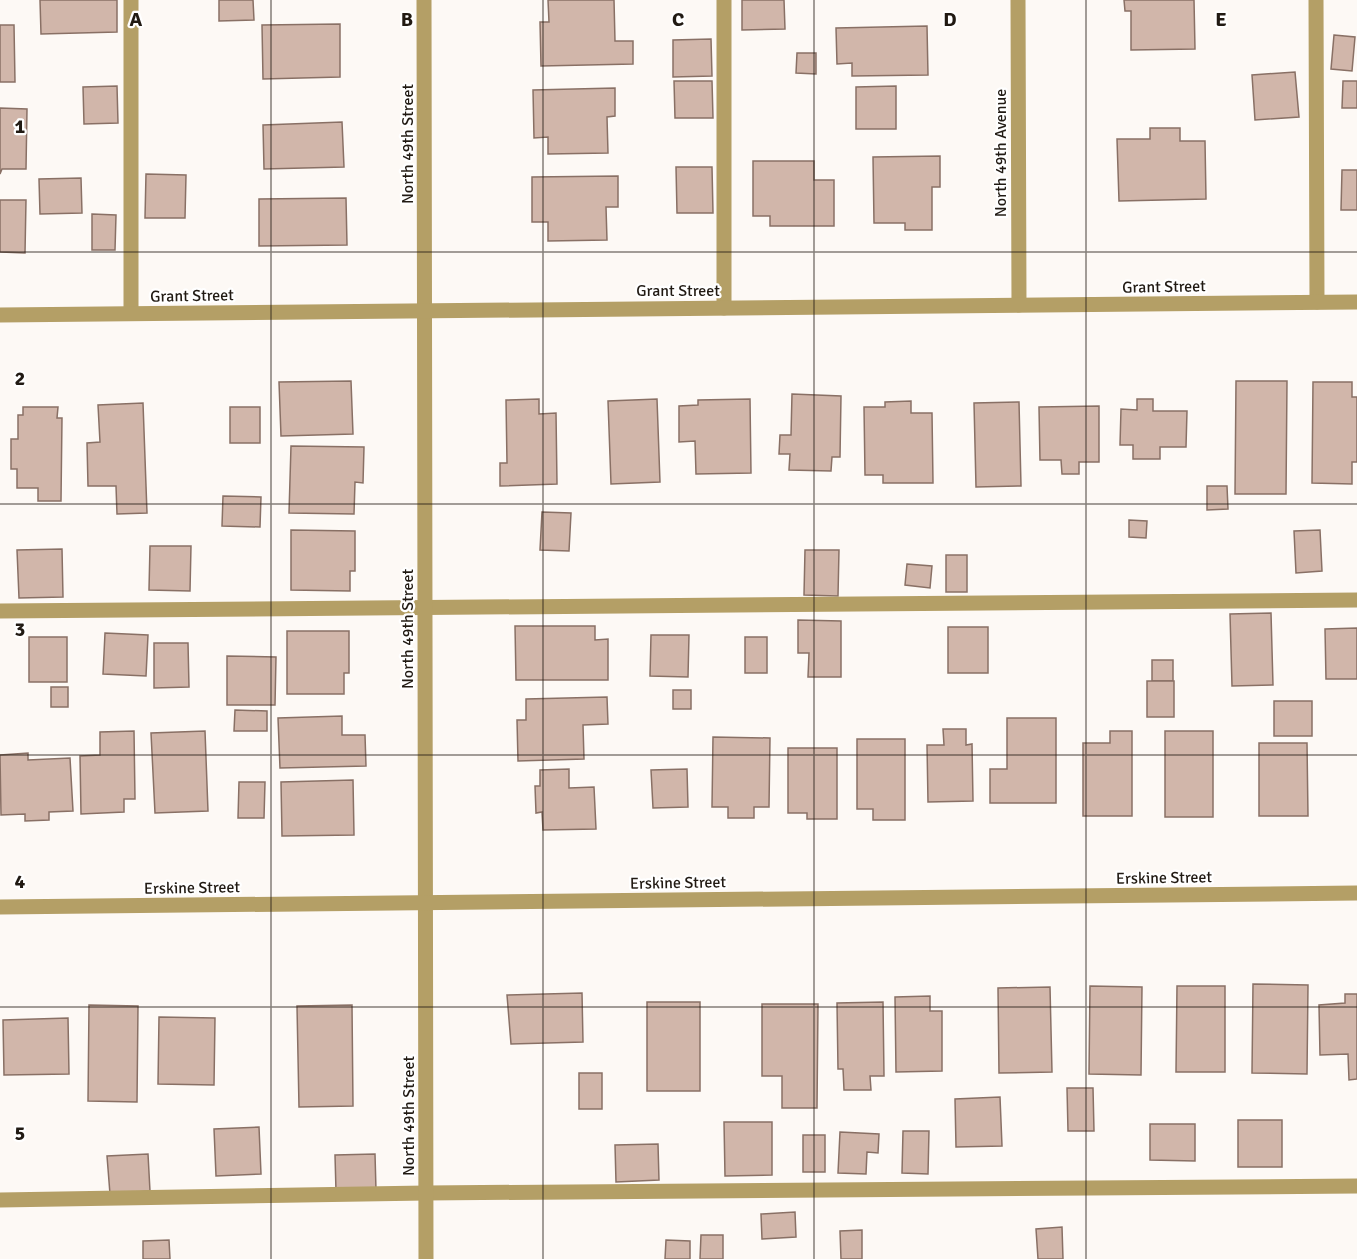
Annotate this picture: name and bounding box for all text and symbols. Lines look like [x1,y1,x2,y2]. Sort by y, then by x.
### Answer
text: A [130,7,143,32]
text: B [401,7,413,32]
text: C [672,7,684,32]
text: D [943,7,957,32]
text: E [1215,7,1227,32]
street label: North 49th Street [398,84,418,204]
street label: North 49th Avenue [991,89,1011,217]
text: 1 [15,114,26,139]
street label: Grant Street [1122,276,1206,298]
street label: Grant Street [636,281,720,301]
street label: Grant Street [150,285,234,307]
text: 2 [15,366,25,391]
street label: North 49th Street [398,569,418,689]
text: 3 [15,617,25,642]
street label: Erskine Street [1116,867,1213,889]
text: 4 [15,869,26,894]
street label: Erskine Street [630,872,727,894]
street label: Erskine Street [144,877,241,899]
street label: North 49th Street [399,1056,419,1176]
text: 5 [15,1121,25,1146]

